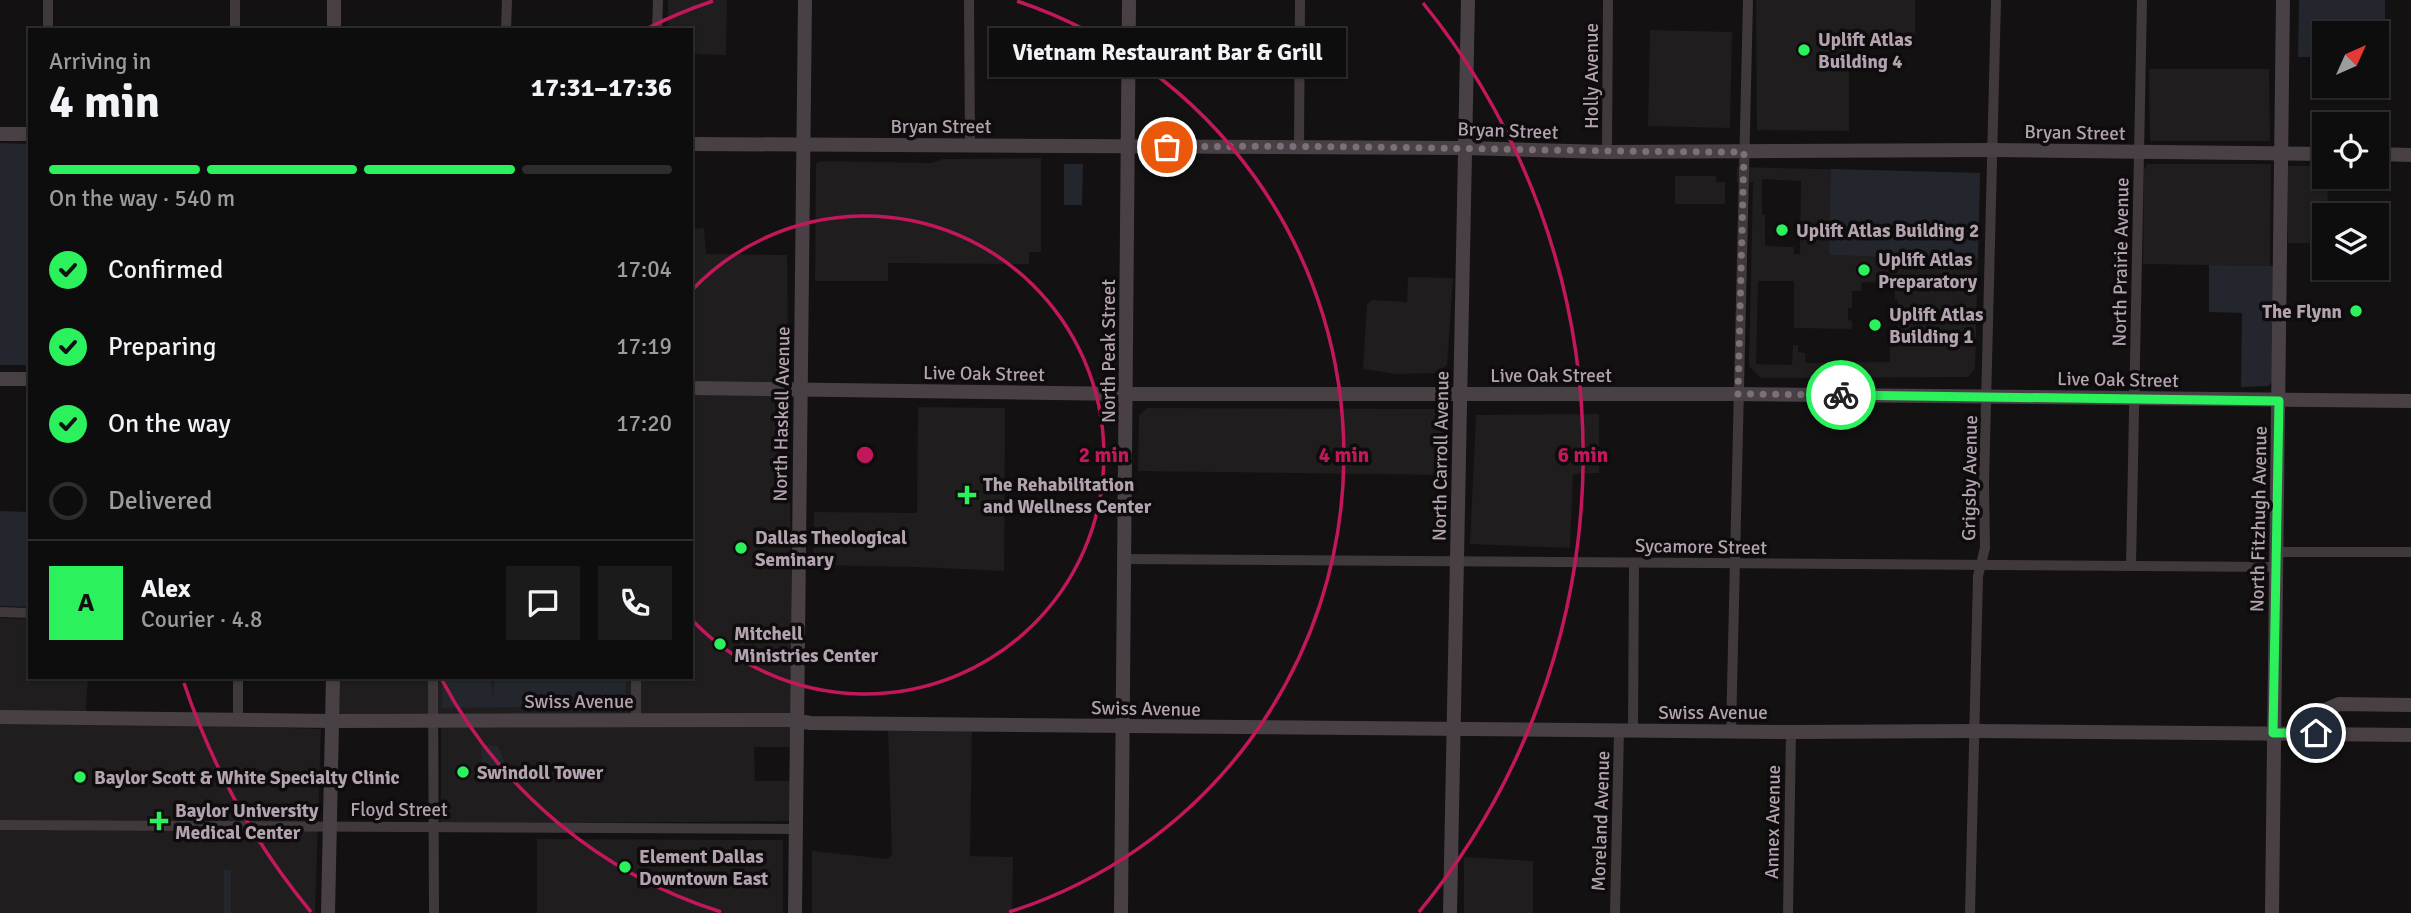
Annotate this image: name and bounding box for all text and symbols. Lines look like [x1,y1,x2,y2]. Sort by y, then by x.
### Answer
north arrow [2312,21,2389,98]
map controls [2312,21,2389,280]
street label: Holly Avenue [1580,23,1604,129]
callout: Vietnam Restaurant Bar & Grill [988,28,1346,77]
place label: Uplift Atlas Building 4 [1818,28,1913,74]
text: Vietnam Restaurant Bar & Grill [1012,38,1323,67]
marker: Uplift Atlas Building 4 [1796,42,1812,58]
text: Arriving in [49,47,151,76]
text: 17:31–17:36 [531,72,672,104]
text: 4 min [49,74,160,130]
button: locate [2312,112,2389,189]
street label: Bryan Street [890,115,992,139]
pin [1137,117,1197,177]
street label: Bryan Street [1457,117,1559,145]
street label: Bryan Street [2024,120,2126,146]
icon: bag [1148,128,1186,166]
street label: North Prairie Avenue [2108,177,2134,347]
text: On the way · 540 m [49,184,235,213]
button: layers [2312,203,2389,280]
place label: Uplift Atlas Building 2 [1796,219,1979,243]
marker: Uplift Atlas Building 2 [1774,222,1790,238]
place label: Uplift Atlas Preparatory [1878,248,1978,294]
icon: check [49,251,87,289]
text: Confirmed [108,254,223,286]
text: 17:04 [616,255,672,284]
marker: Uplift Atlas Preparatory [1856,262,1872,278]
street label: North Peak Street [1097,279,1121,423]
place label: The Flynn [2262,300,2342,324]
place label: Uplift Atlas Building 1 [1889,303,1984,349]
marker: The Flynn [2348,303,2364,319]
marker: Uplift Atlas Building 1 [1867,317,1883,333]
street label: North Haskell Avenue [768,326,796,502]
icon: check [49,328,87,366]
text: Preparing [108,331,216,363]
text: 17:19 [616,332,672,361]
courier [1806,360,1876,430]
street label: Live Oak Street [923,361,1045,387]
street label: Live Oak Street [1490,364,1612,388]
street label: Live Oak Street [2057,367,2179,393]
street label: North Carroll Avenue [1428,371,1454,541]
icon: bike [1822,376,1860,414]
icon: check [49,405,87,443]
text: On the way [108,408,231,440]
text: 17:20 [616,409,672,438]
street label: Grigsby Avenue [1957,415,1983,541]
street label: North Fitzhugh Avenue [2245,426,2273,612]
text: 2 min [1079,442,1129,468]
text: 4 min [1319,442,1369,468]
text: 6 min [1558,442,1608,468]
centre of rings [853,443,877,467]
place label: The Rehabilitation and Wellness Center [983,473,1152,519]
text: Delivered [108,485,213,517]
marker: The Rehabilitation and Wellness Center [957,485,977,505]
place label: Dallas Theological Seminary [755,526,907,572]
street label: Sycamore Street [1635,534,1768,560]
marker: Dallas Theological Seminary [733,540,749,556]
button: chat [506,566,580,640]
button: phone [598,566,672,640]
text: Alex [141,573,191,605]
text: A [78,587,94,619]
text: Courier · 4.8 [141,605,262,634]
place label: Mitchell Ministries Center [734,622,878,668]
marker: Mitchell Ministries Center [712,636,728,652]
street label: Swiss Avenue [524,690,634,714]
street label: Swiss Avenue [1091,696,1201,722]
street label: Swiss Avenue [1658,701,1768,725]
pin [2286,703,2346,763]
icon: home [2297,714,2335,752]
street label: Moreland Avenue [1587,750,1615,892]
place label: Swindoll Tower [477,761,604,785]
marker: Swindoll Tower [455,764,471,780]
street label: Annex Avenue [1760,765,1786,879]
place label: Baylor Scott & White Specialty Clinic [94,766,400,790]
marker: Baylor Scott & White Specialty Clinic [72,769,88,785]
street label: Floyd Street [350,798,448,822]
place label: Baylor University Medical Center [175,799,319,845]
marker: Baylor University Medical Center [149,811,169,831]
place label: Element Dallas Downtown East [639,845,768,891]
marker: Element Dallas Downtown East [617,859,633,875]

